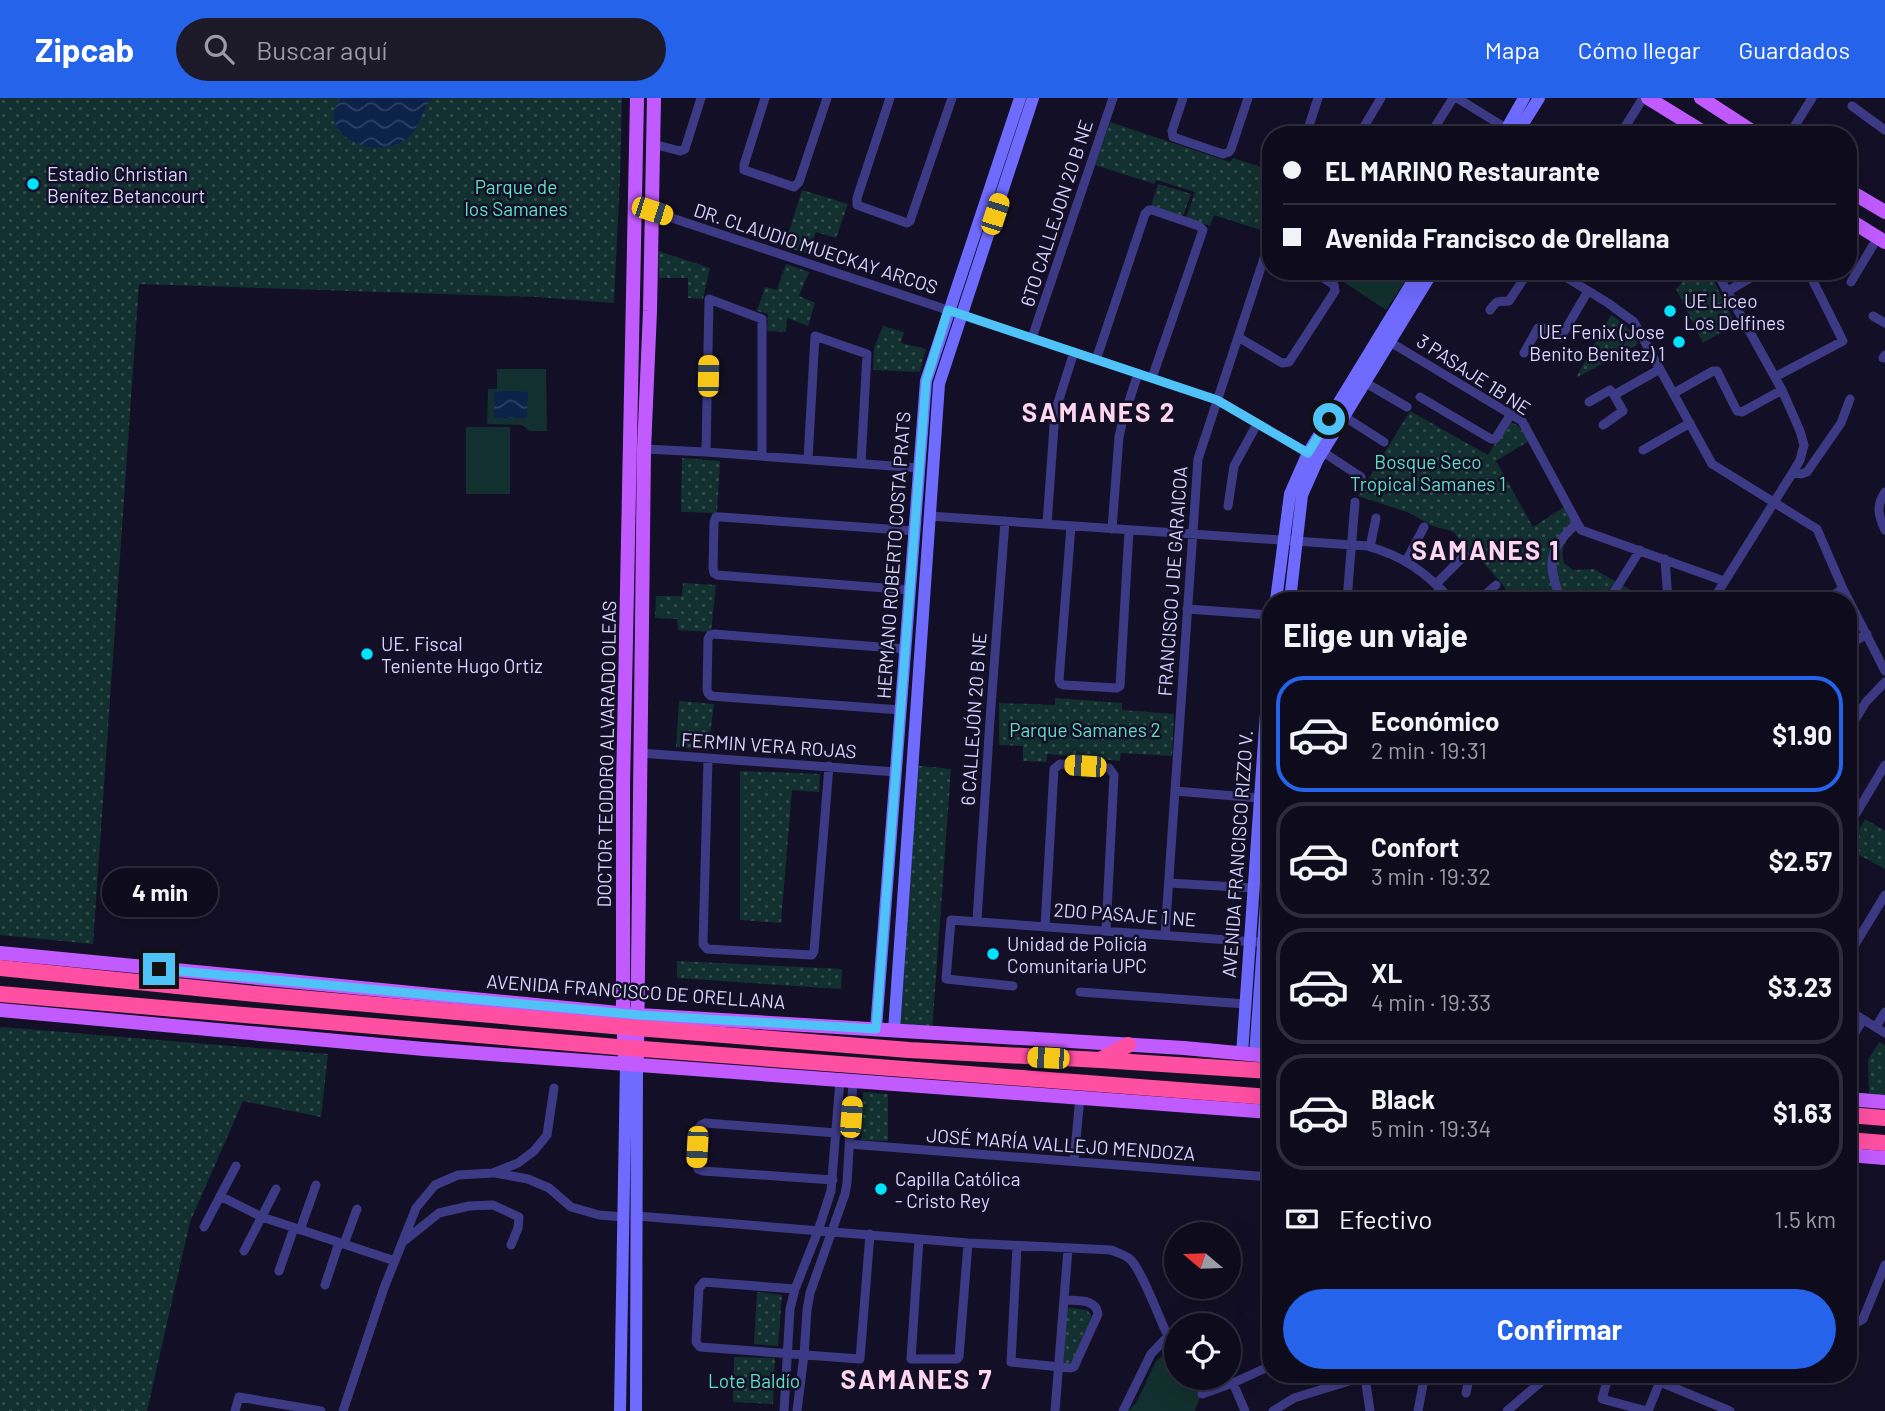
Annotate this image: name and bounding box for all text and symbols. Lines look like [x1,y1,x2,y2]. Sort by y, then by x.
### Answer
search box [176,18,666,81]
text: Zipcab [35,29,134,69]
icon: search [200,30,238,68]
text: Buscar aquí [256,34,387,65]
text: Mapa [1485,35,1540,64]
text: Cómo llegar [1578,35,1700,64]
text: Guardados [1738,35,1850,64]
street label: 6TO CALLEJON 20 B NE [1015,117,1097,309]
text: EL MARINO Restaurante [1325,155,1600,186]
place label: Estadio Christian Benítez Betancourt [47,162,205,207]
park label: Parque de los Samanes [464,175,568,220]
marker: Estadio Christian Benítez Betancourt [25,176,41,192]
car [979,191,1012,237]
car [629,195,676,227]
street label: DR. CLAUDIO MUECKAY ARCOS [691,198,941,298]
text: Avenida Francisco de Orellana [1325,222,1669,253]
place label: UE Liceo Los Delfines [1684,289,1785,334]
marker: UE Liceo Los Delfines [1662,303,1678,319]
place label: UE. Fenix (Jose Benito Benitez) 1 [1529,320,1665,365]
street label: 3 PASAJE 1B NE [1413,329,1535,419]
marker: UE. Fenix (Jose Benito Benitez) 1 [1671,334,1687,350]
car [698,355,719,397]
district label: SAMANES 2 [1022,396,1176,427]
route start [1313,403,1345,435]
street label: HERMANO ROBERTO COSTA PRATS [871,411,915,699]
park label: Bosque Seco Tropical Samanes 1 [1350,450,1506,495]
street label: FRANCISCO J DE GARAICOA [1152,465,1192,697]
district label: SAMANES 1 [1411,534,1561,565]
street label: DOCTOR TEODORO ALVARADO OLEAS [592,600,620,908]
text: Elige un viaje [1283,615,1468,653]
place label: UE. Fiscal Teniente Hugo Ortiz [381,632,543,677]
street label: 6 CALLEJÓN 20 B NE [955,632,991,806]
marker: UE. Fiscal Teniente Hugo Ortiz [359,646,375,662]
icon: car [1287,703,1350,766]
text: Económico [1371,705,1500,736]
park label: Parque Samanes 2 [1009,718,1161,741]
text: $1.90 [1772,719,1832,750]
street label: FERMIN VERA ROJAS [681,727,857,763]
street label: AVENIDA FRANCISCO RIZZO V. [1217,729,1257,979]
text: 2 min · 19:31 [1371,736,1487,764]
car [1064,754,1107,778]
icon: car [1287,829,1350,892]
text: Confort [1371,831,1459,862]
text: $2.57 [1769,845,1832,876]
text: 3 min · 19:32 [1371,862,1491,890]
callout: 4 min [101,868,217,916]
text: 4 min [132,878,188,906]
street label: 2DO PASAJE 1 NE [1053,898,1197,930]
place label: Unidad de Policía Comunitaria UPC [1007,932,1147,977]
marker: Unidad de Policía Comunitaria UPC [985,946,1001,962]
route end [143,953,175,985]
icon: car [1287,955,1350,1018]
text: XL [1371,957,1402,988]
street label: AVENIDA FRANCISCO DE ORELLANA [486,969,786,1013]
text: $3.23 [1768,971,1832,1002]
text: 4 min · 19:33 [1371,988,1491,1016]
car [1027,1046,1070,1070]
icon: car [1287,1081,1350,1144]
text: Black [1371,1083,1435,1114]
car [840,1095,863,1139]
text: $1.63 [1773,1097,1832,1128]
text: 5 min · 19:34 [1371,1114,1491,1142]
street label: JOSÉ MARÍA VALLEJO MENDOZA [926,1123,1196,1165]
car [686,1125,709,1169]
place label: Capilla Católica - Cristo Rey [895,1167,1020,1212]
marker: Capilla Católica - Cristo Rey [873,1181,889,1197]
icon: cash [1283,1200,1321,1238]
text: Efectivo [1339,1203,1432,1234]
text: 1.5 km [1775,1205,1836,1233]
north arrow [1164,1222,1241,1298]
map controls [1164,1222,1241,1390]
button: Confirmar [1283,1289,1836,1369]
button: locate [1164,1313,1241,1390]
district label: SAMANES 7 [841,1363,993,1394]
park label: Lote Baldío [708,1369,800,1392]

